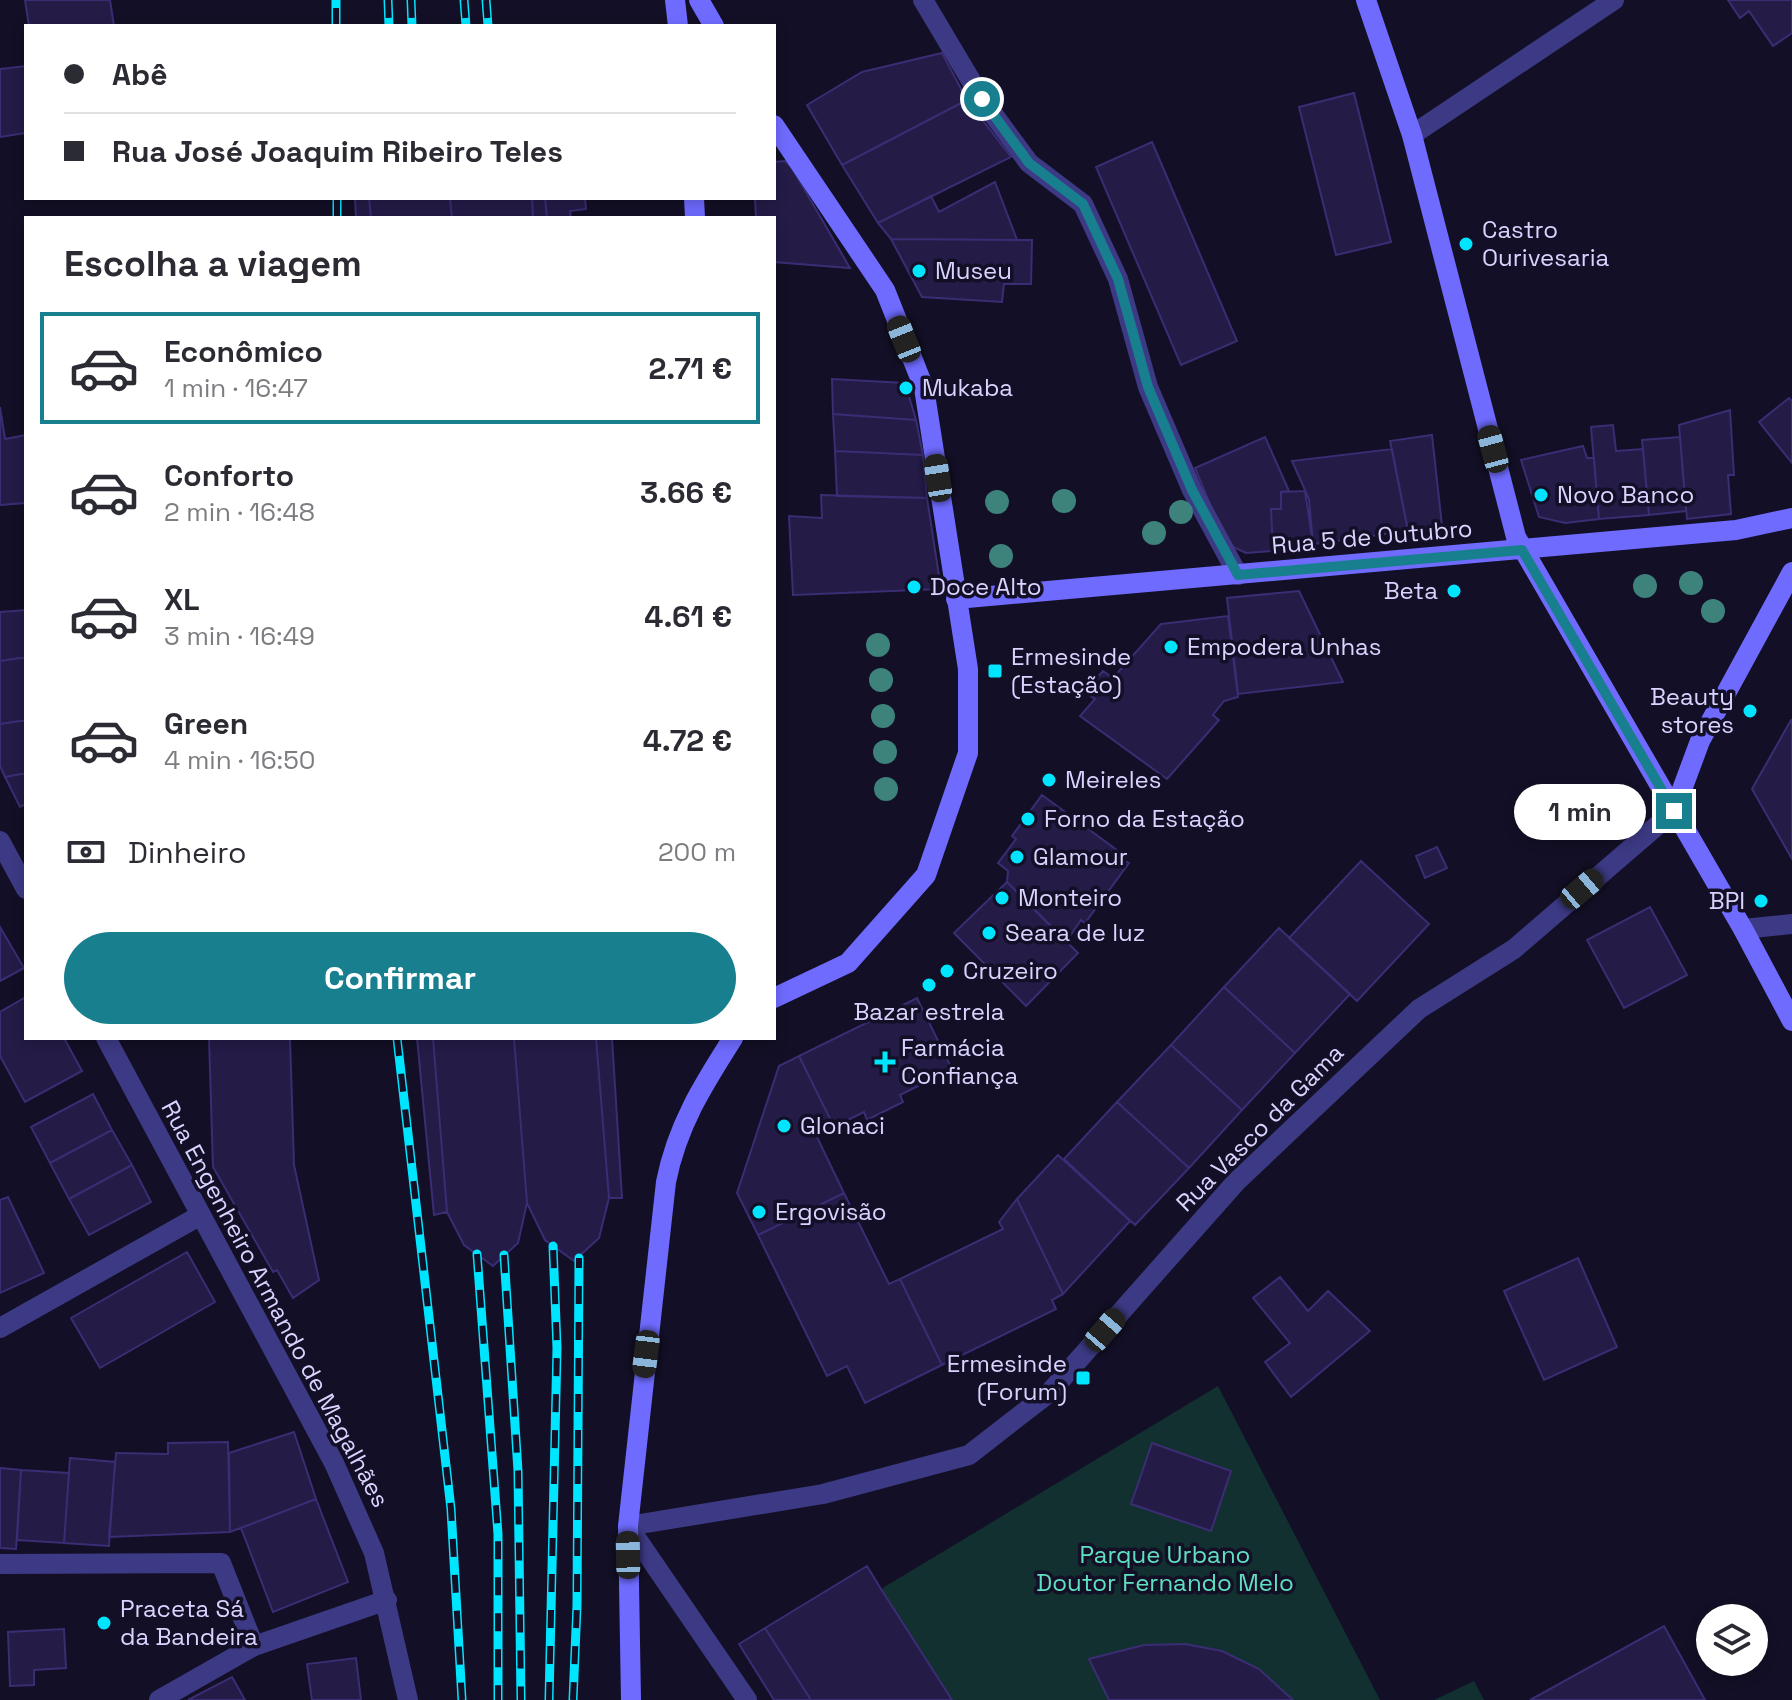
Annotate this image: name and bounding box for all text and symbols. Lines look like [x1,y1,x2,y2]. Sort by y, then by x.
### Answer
text: Abê [112,55,167,94]
route start [964,81,1000,117]
text: Rua José Joaquim Ribeiro Teles [112,132,563,171]
place label: Castro Ourivesaria [1482,214,1610,273]
marker: Castro Ourivesaria [1457,235,1475,253]
text: Escolha a viagem [64,241,362,287]
place label: Museu [935,255,1012,286]
marker: Museu [910,262,928,280]
car [884,312,924,366]
icon: car [68,332,140,404]
text: Econômico [164,332,323,371]
text: 2.71 € [648,349,732,388]
text: 1 min · 16:47 [164,371,308,405]
place label: Mukaba [922,372,1013,403]
marker: Mukaba [897,379,915,397]
car [1475,423,1511,475]
car [922,452,954,504]
icon: car [68,456,140,528]
text: Conforto [164,456,294,495]
text: 3.66 € [640,473,732,512]
place label: Novo Banco [1557,479,1694,510]
marker: Novo Banco [1532,486,1550,504]
text: 2 min · 16:48 [164,495,315,529]
street label: Rua 5 de Outubro [1270,512,1474,561]
place label: Doce Alto [930,571,1042,602]
place label: Beta [1384,575,1438,606]
marker: Doce Alto [905,578,923,596]
icon: car [68,580,140,652]
text: XL [164,580,200,619]
marker: Beta [1445,582,1463,600]
text: 4.61 € [644,597,732,636]
text: 3 min · 16:49 [164,619,315,653]
place label: Empodera Unhas [1187,631,1381,662]
marker: Empodera Unhas [1162,638,1180,656]
place label: Ermesinde (Estação) [1011,641,1131,700]
marker: Ermesinde (Estação) [986,662,1004,680]
place label: Beauty stores [1650,681,1734,740]
marker: Beauty stores [1741,702,1759,720]
icon: car [68,704,140,776]
text: Green [164,704,248,743]
text: 4.72 € [643,721,732,760]
text: 4 min · 16:50 [164,743,315,777]
place label: Meireles [1065,764,1161,795]
marker: Meireles [1040,771,1058,789]
callout: 1 min [1514,783,1646,839]
route end [1656,793,1692,829]
text: 1 min [1548,795,1612,829]
place label: Forno da Estação [1044,803,1245,834]
marker: Forno da Estação [1019,810,1037,828]
icon: cash [64,830,108,874]
text: Dinheiro [128,833,246,872]
text: 200 m [658,835,736,869]
place label: Glamour [1033,841,1128,872]
marker: Glamour [1008,848,1026,866]
car [1556,864,1608,914]
place label: Monteiro [1018,882,1122,913]
place label: BPI [1709,885,1745,916]
marker: Monteiro [993,889,1011,907]
marker: BPI [1752,892,1770,910]
place label: Seara de luz [1005,917,1145,948]
marker: Seara de luz [980,924,998,942]
button: Confirmar [64,932,736,1024]
place label: Cruzeiro [963,955,1058,986]
marker: Cruzeiro [938,962,956,980]
marker: Bazar estrela [920,976,938,994]
place label: Bazar estrela [853,996,1005,1027]
place label: Farmácia Confiança [901,1032,1018,1091]
street label: Rua Vasco da Gama [1169,1037,1350,1218]
marker: Farmácia Confiança [876,1053,894,1071]
street label: Rua Engenheiro Armando de Magalhães [155,1095,396,1513]
place label: Glonaci [800,1110,885,1141]
marker: Glonaci [775,1117,793,1135]
place label: Ergovisão [775,1196,887,1227]
marker: Ergovisão [750,1203,768,1221]
car [1080,1304,1130,1356]
car [631,1329,661,1379]
place label: Ermesinde (Forum) [947,1348,1067,1407]
marker: Ermesinde (Forum) [1074,1369,1092,1387]
car [616,1531,640,1579]
park label: Parque Urbano Doutor Fernando Melo [1036,1539,1294,1598]
place label: Praceta Sá da Bandeira [120,1593,258,1652]
map controls [1696,1604,1768,1676]
button: layers [1696,1604,1768,1676]
marker: Praceta Sá da Bandeira [95,1614,113,1632]

